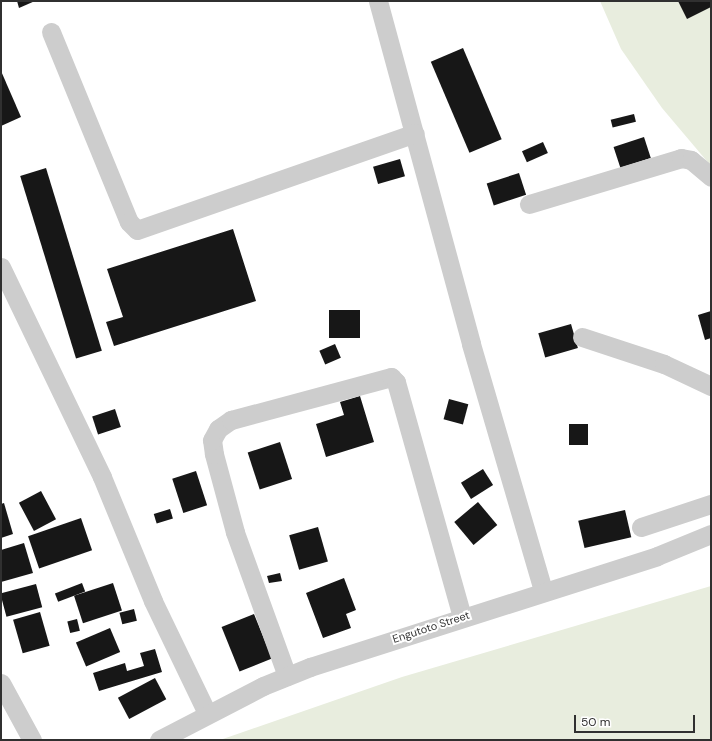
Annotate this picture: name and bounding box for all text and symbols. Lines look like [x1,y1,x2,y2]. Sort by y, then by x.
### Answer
street label: Engutoto Street [391,608,471,646]
scale bar [576,707,697,733]
text: 50 m [581,714,610,730]

